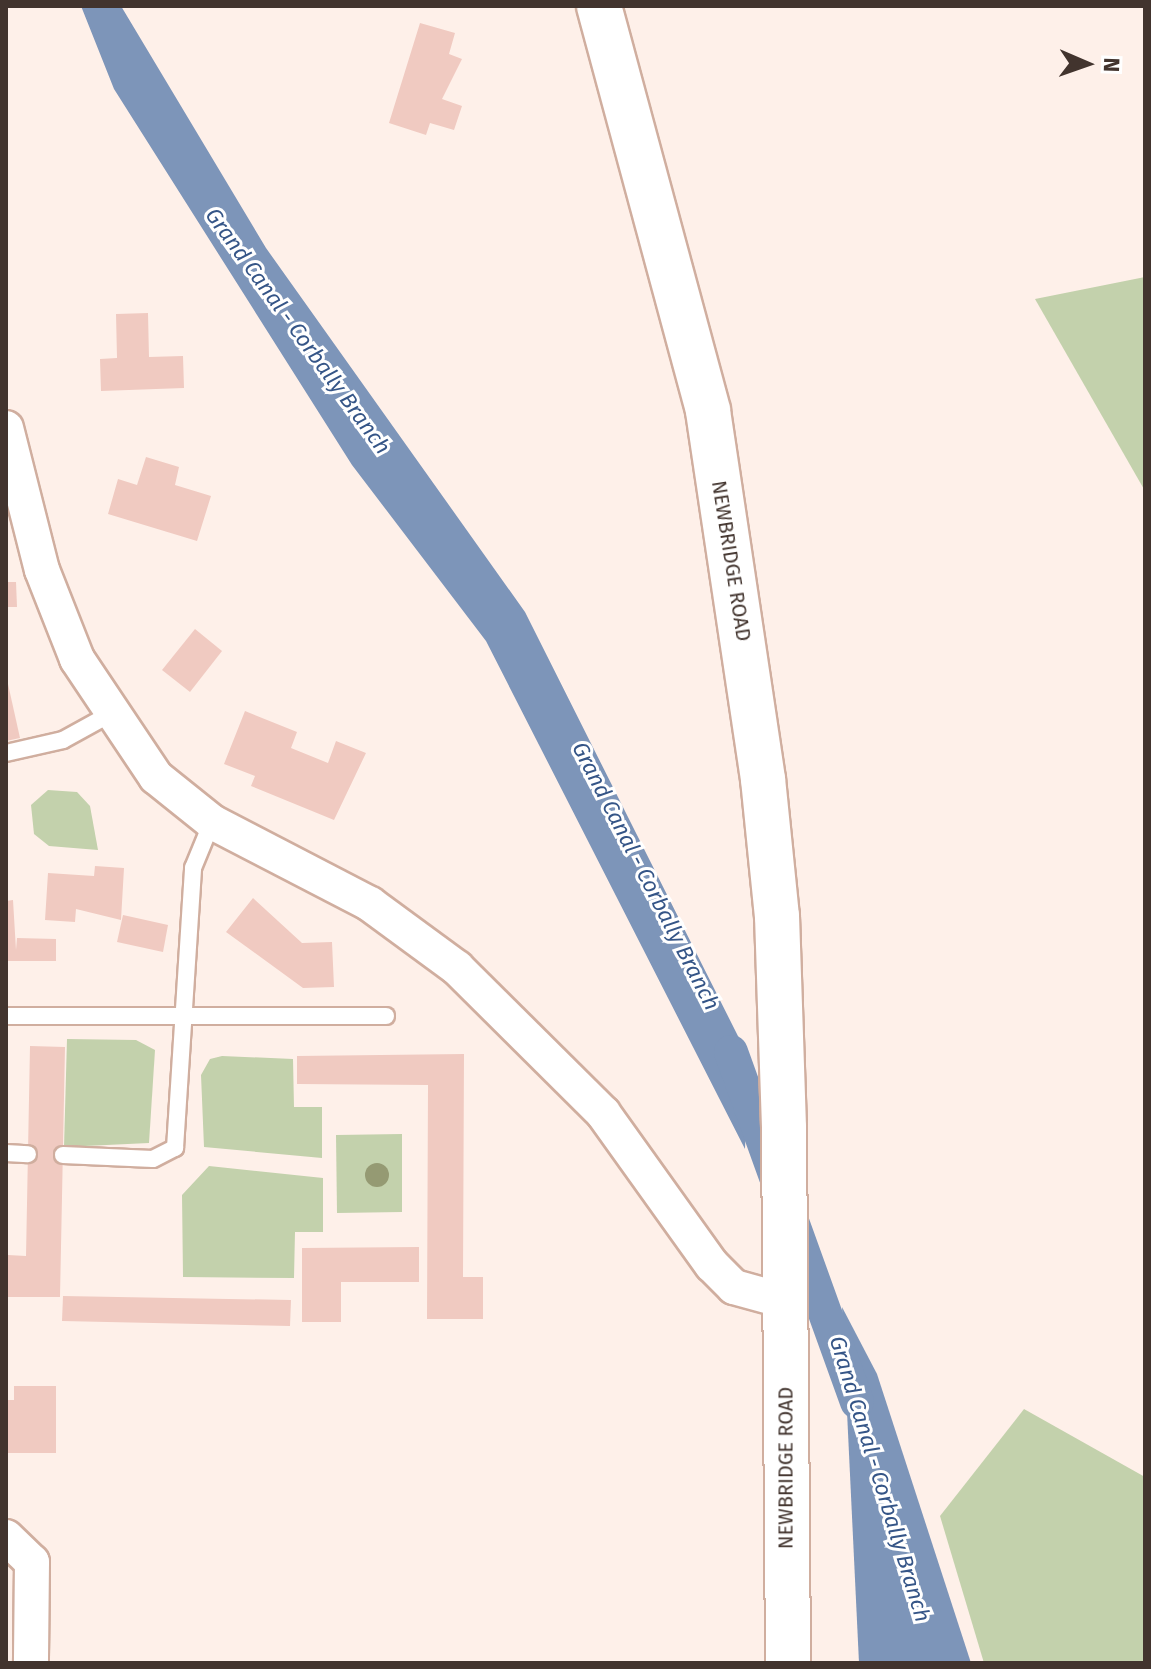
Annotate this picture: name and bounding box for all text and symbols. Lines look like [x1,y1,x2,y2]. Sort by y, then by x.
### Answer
north arrow [1047,24,1127,104]
text: N [1098,57,1125,73]
water label: Grand Canal - Corbally Branch [200,203,396,459]
street label: NEWBRIDGE ROAD [706,479,756,643]
water label: Grand Canal - Corbally Branch [567,737,725,1015]
water label: Grand Canal - Corbally Branch [824,1333,936,1625]
street label: NEWBRIDGE ROAD [774,1387,798,1549]

